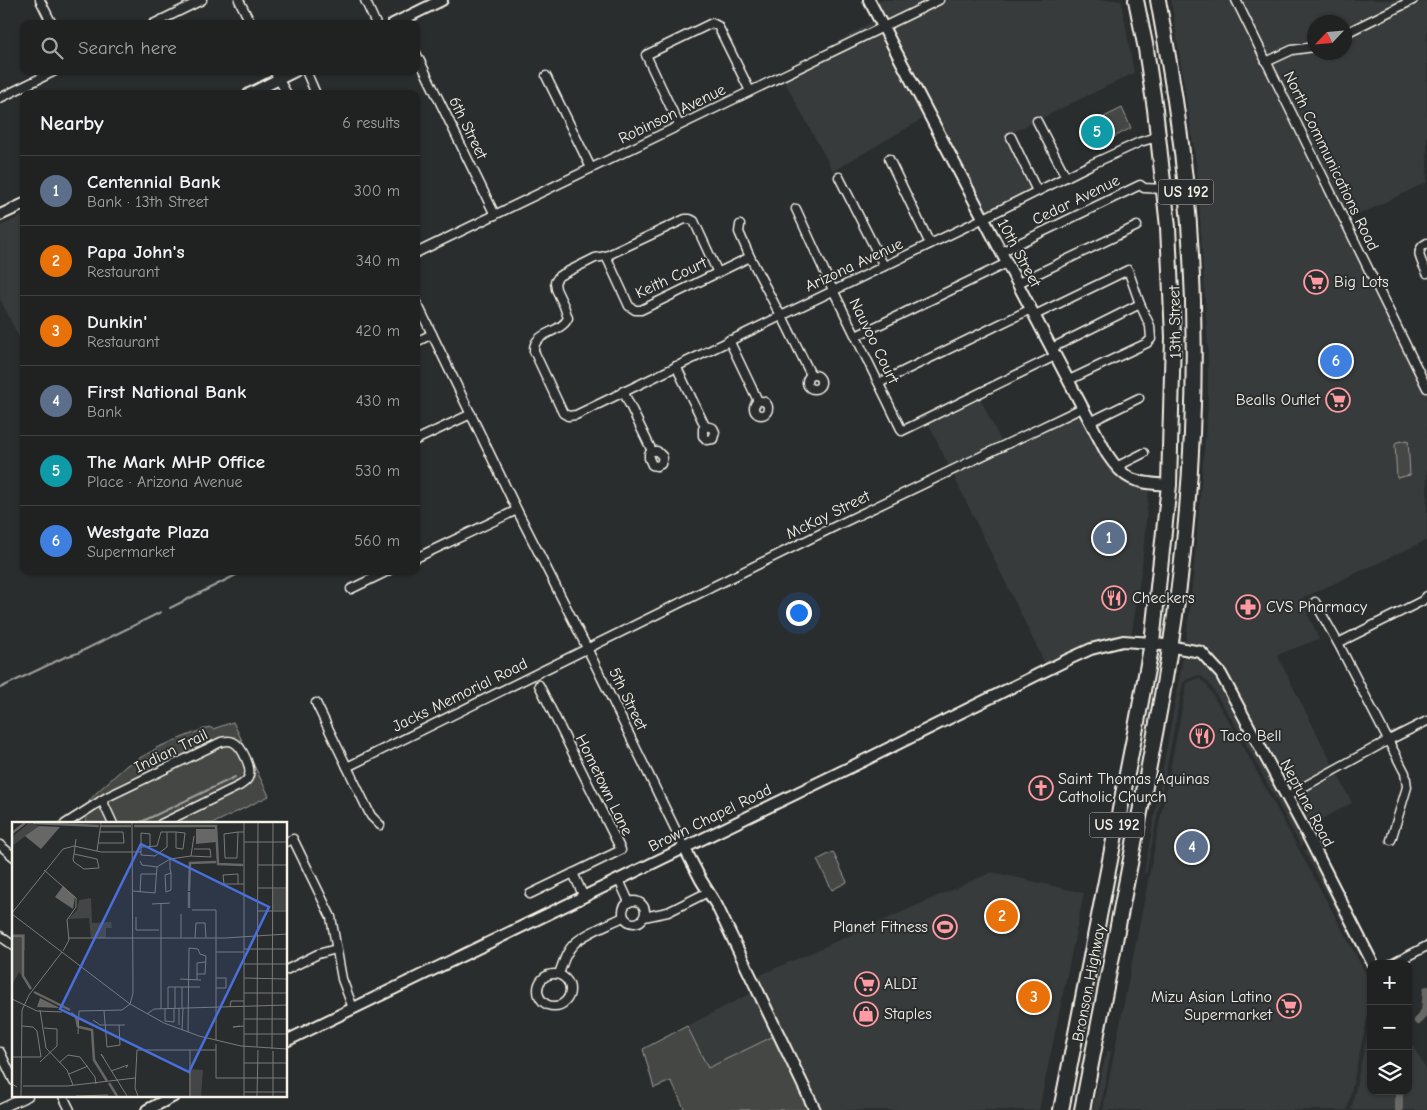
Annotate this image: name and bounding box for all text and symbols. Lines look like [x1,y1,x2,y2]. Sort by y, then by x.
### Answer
north arrow [1307,15,1352,60]
search box [20,20,420,75]
icon: search [38,34,66,62]
text: Search here [78,37,177,59]
street label: North Communications Road [1280,68,1382,254]
street label: Robinson Avenue [616,80,728,148]
street label: 6th Street [445,94,491,163]
text: Nearby [40,111,104,135]
pin: 5 [1081,113,1113,151]
text: 6 results [342,114,400,132]
text: Centennial Bank [87,171,220,193]
street label: Cedar Avenue [1029,171,1123,229]
road number: US 192 [1158,180,1214,204]
text: 1 [53,182,59,200]
text: 300 m [354,182,400,200]
text: Bank · 13th Street [87,193,208,211]
street label: 10th Street [994,216,1045,291]
street label: Arizona Avenue [802,235,906,295]
text: Papa John's [87,241,185,263]
text: 2 [52,252,60,270]
text: 340 m [356,252,400,270]
street label: Keith Court [633,254,710,302]
text: Restaurant [87,263,159,281]
supermarket icon: Big Lots [1303,269,1329,295]
place label: Big Lots [1334,273,1389,291]
street label: 13th Street [1165,285,1185,359]
street label: Nauvoo Court [846,295,903,387]
text: Dunkin' [87,311,147,333]
text: 3 [52,322,60,340]
text: 420 m [356,322,400,340]
text: Restaurant [87,333,159,351]
pin: 6 [1320,342,1352,380]
text: First National Bank [87,381,246,403]
supermarket icon: Bealls Outlet [1325,387,1351,413]
place label: Bealls Outlet [1236,391,1320,409]
text: 4 [52,392,60,410]
text: 430 m [356,392,400,410]
text: Bank [87,403,122,421]
text: The Mark MHP Office [87,451,265,473]
text: 5 [52,462,60,480]
text: 530 m [355,462,400,480]
text: Place · Arizona Avenue [87,473,242,491]
street label: McKay Street [783,487,873,543]
pin: 1 [1093,519,1125,557]
text: Westgate Plaza [87,521,209,543]
text: 6 [52,532,60,550]
text: 560 m [354,532,400,550]
text: Supermarket [87,543,175,561]
restaurant icon: Checkers [1101,585,1127,611]
place label: Checkers [1132,589,1195,607]
pharmacy icon: CVS Pharmacy [1235,594,1261,620]
place label: CVS Pharmacy [1266,598,1368,616]
your location [786,600,812,626]
street label: Jacks Memorial Road [390,655,530,735]
street label: 5th Street [605,665,651,734]
restaurant icon: Taco Bell [1189,723,1215,749]
street label: Indian Trail [131,725,211,777]
place label: Taco Bell [1220,727,1282,745]
street label: Hometown Lane [572,731,636,839]
street label: Neptune Road [1276,756,1338,850]
place label: Saint Thomas Aquinas Catholic Church [1058,770,1210,806]
church icon: Saint Thomas Aquinas Catholic Church [1028,775,1054,801]
street label: Brown Chapel Road [646,780,774,856]
road number: US 192 [1090,812,1144,838]
inset map [12,822,288,1098]
pin: 4 [1176,828,1208,866]
pin: 2 [986,897,1018,935]
sports icon: Planet Fitness [932,914,958,940]
place label: Planet Fitness [833,918,928,936]
street label: Bronson Highway [1069,922,1109,1043]
map controls [1367,960,1412,1095]
button: + [1367,960,1412,1005]
supermarket icon: ALDI [854,971,880,997]
place label: ALDI [884,975,917,993]
pin: 3 [1018,978,1050,1016]
place label: Mizu Asian Latino Supermarket [1151,988,1272,1024]
supermarket icon: Mizu Asian Latino Supermarket [1276,993,1302,1019]
shop icon: Staples [853,1001,879,1027]
place label: Staples [884,1005,932,1023]
button: − [1367,1005,1412,1050]
button: layers [1367,1050,1412,1095]

